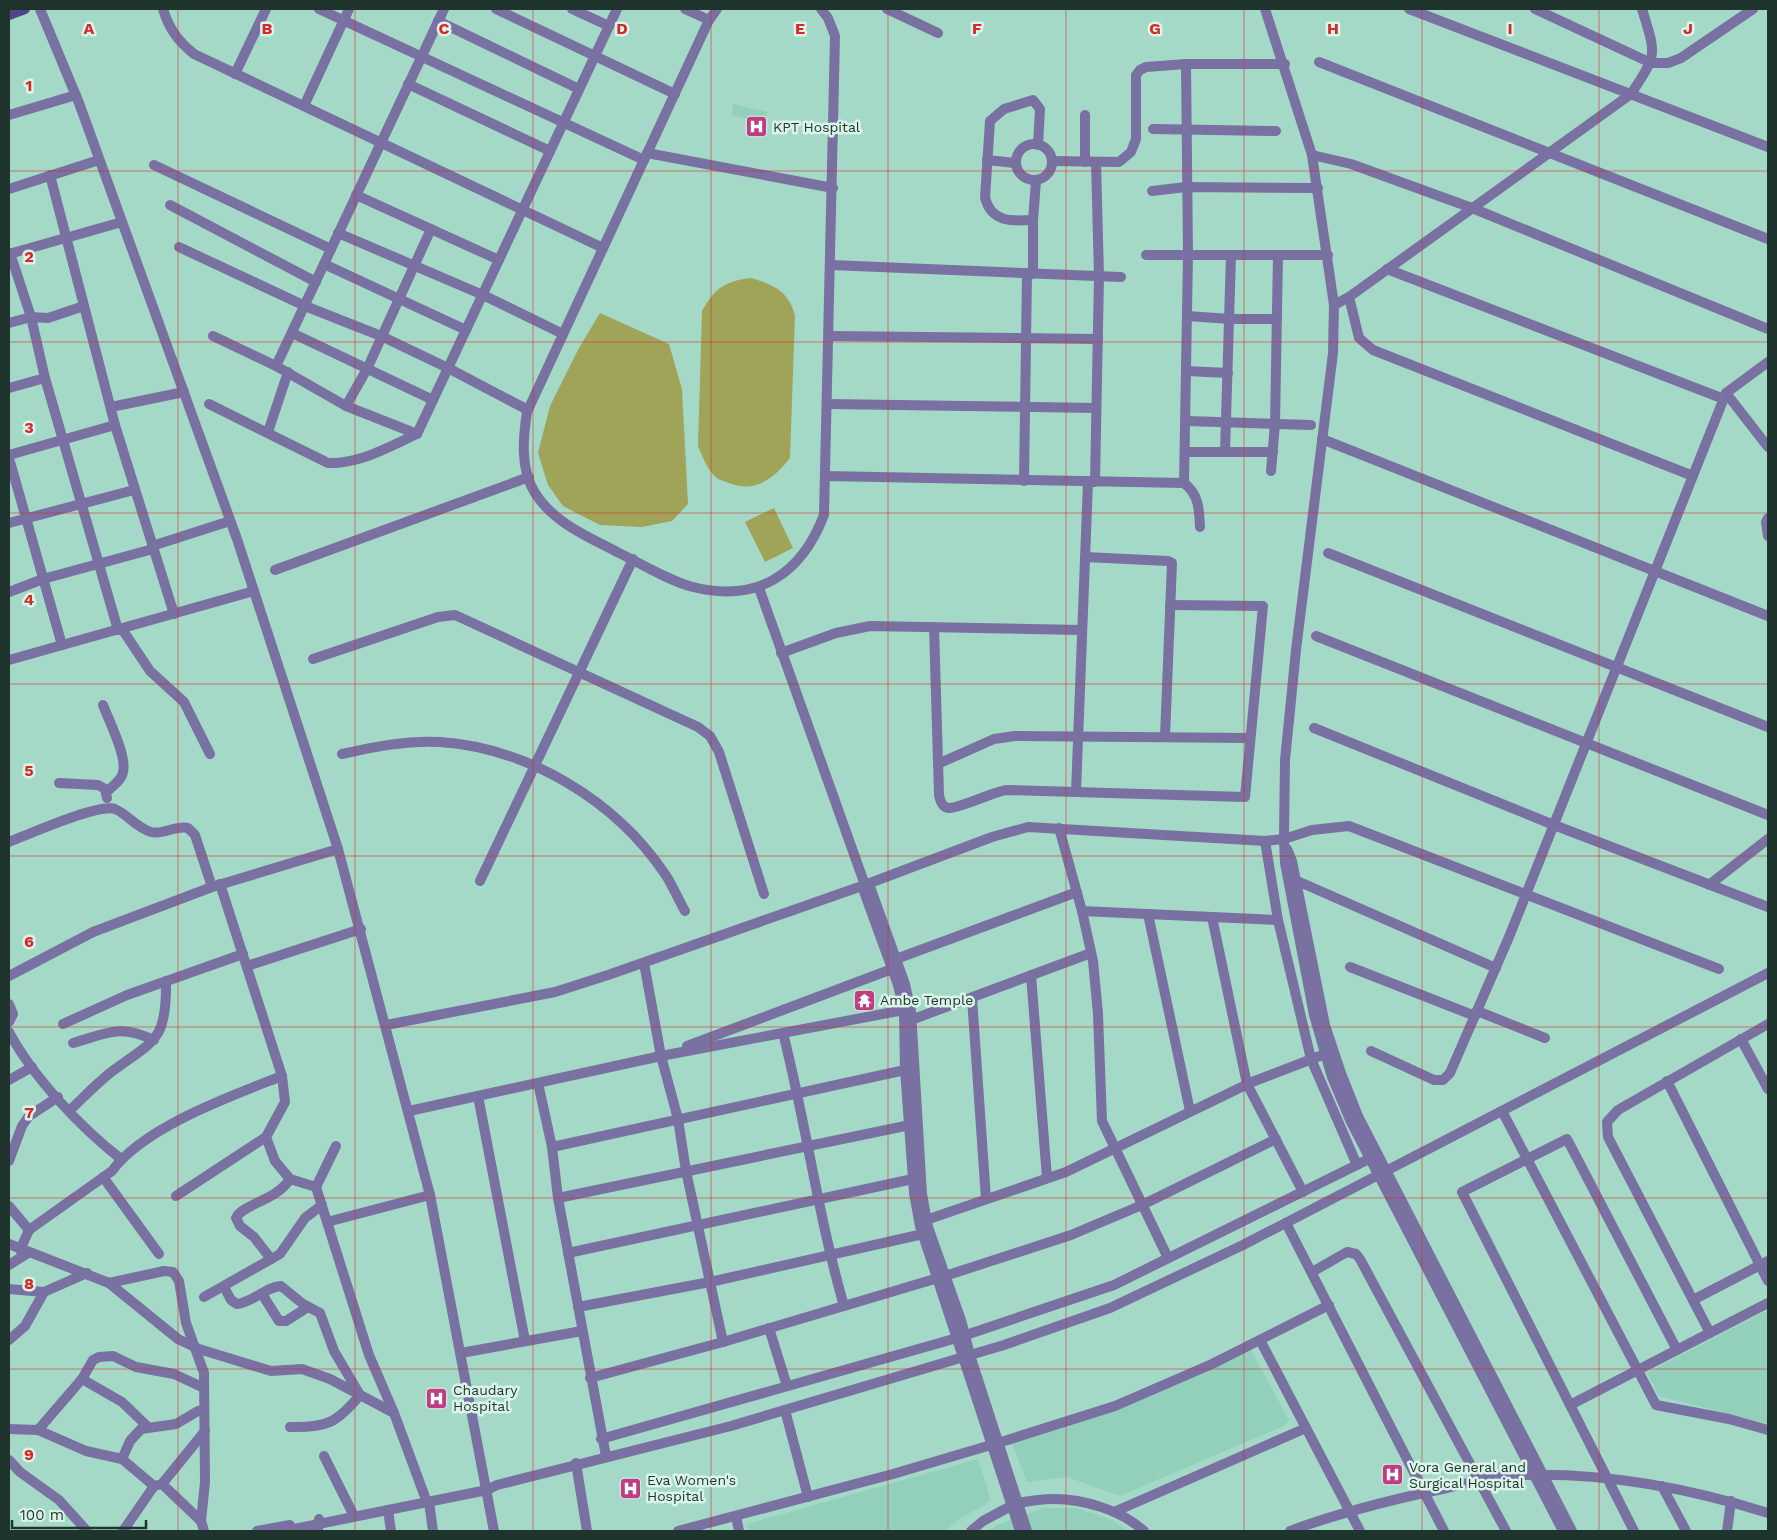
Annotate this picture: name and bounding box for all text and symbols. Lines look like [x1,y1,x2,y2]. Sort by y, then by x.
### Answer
text: A [84,19,95,38]
text: B [262,19,273,38]
text: C [439,19,450,38]
text: D [616,19,628,38]
text: E [795,19,805,38]
text: F [972,19,982,38]
text: G [1149,19,1161,38]
text: H [1327,19,1339,38]
text: I [1507,19,1513,38]
text: J [1683,19,1693,38]
text: 1 [26,76,32,95]
hospital icon: KPT Hospital [745,115,769,139]
place label: KPT Hospital [773,119,861,135]
text: 2 [24,247,34,266]
text: 3 [24,418,34,437]
text: 4 [24,590,34,609]
text: 5 [24,761,34,780]
text: 6 [24,932,34,951]
temple icon: Ambe Temple [852,988,876,1012]
place label: Ambe Temple [880,992,973,1008]
text: 7 [24,1103,34,1122]
text: 8 [24,1274,34,1293]
place label: Chaudary Hospital [453,1382,518,1414]
hospital icon: Chaudary Hospital [425,1386,449,1410]
text: 9 [24,1445,34,1464]
place label: Vora General and Surgical Hospital [1409,1459,1526,1491]
hospital icon: Vora General and Surgical Hospital [1381,1463,1405,1487]
place label: Eva Women's Hospital [647,1472,736,1504]
hospital icon: Eva Women's Hospital [619,1476,643,1500]
scale bar [12,1498,146,1530]
text: 100 m [20,1506,64,1524]

